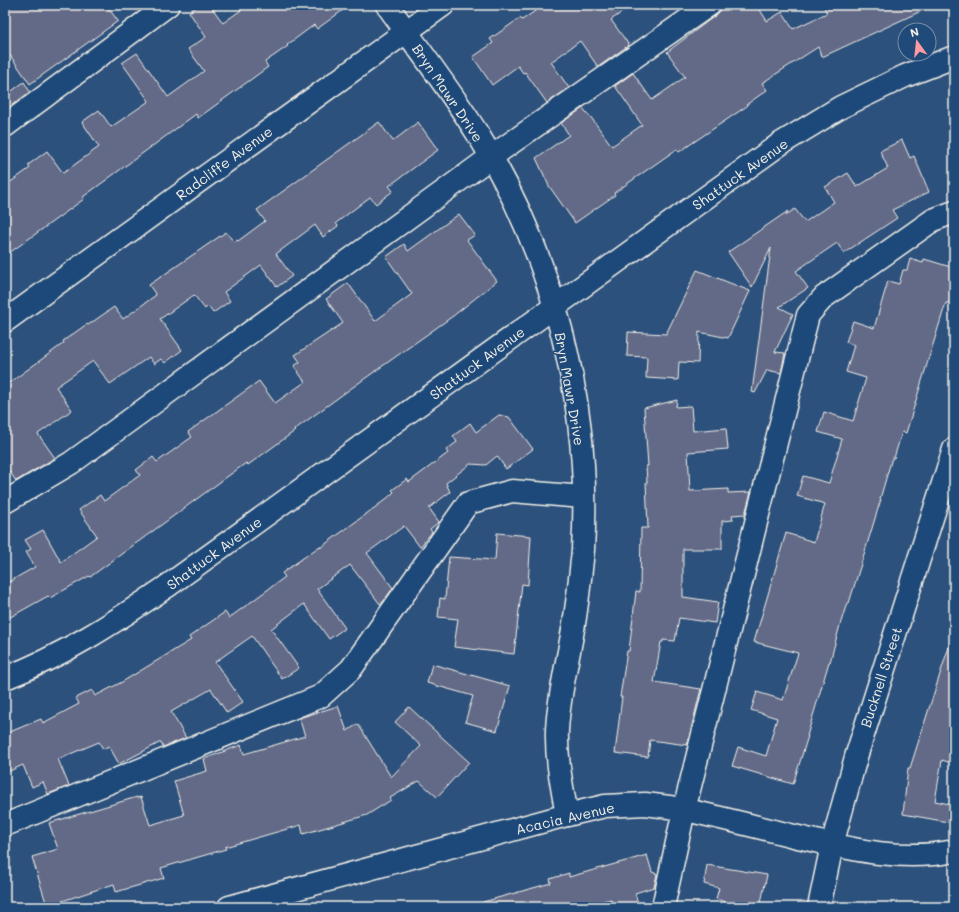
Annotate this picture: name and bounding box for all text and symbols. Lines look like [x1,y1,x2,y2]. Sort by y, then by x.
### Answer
north arrow [897,22,937,62]
text: N [908,24,920,40]
street label: Bryn Mawr Drive [408,40,488,146]
street label: Radcliffe Avenue [172,121,276,205]
street label: Shattuck Avenue [688,134,792,214]
street label: Shattuck Avenue [426,322,528,404]
street label: Bryn Mawr Drive [551,331,589,447]
street label: Shattuck Avenue [163,512,265,594]
street label: Bucknell Street [856,624,906,730]
street label: Acacia Avenue [514,797,616,839]

